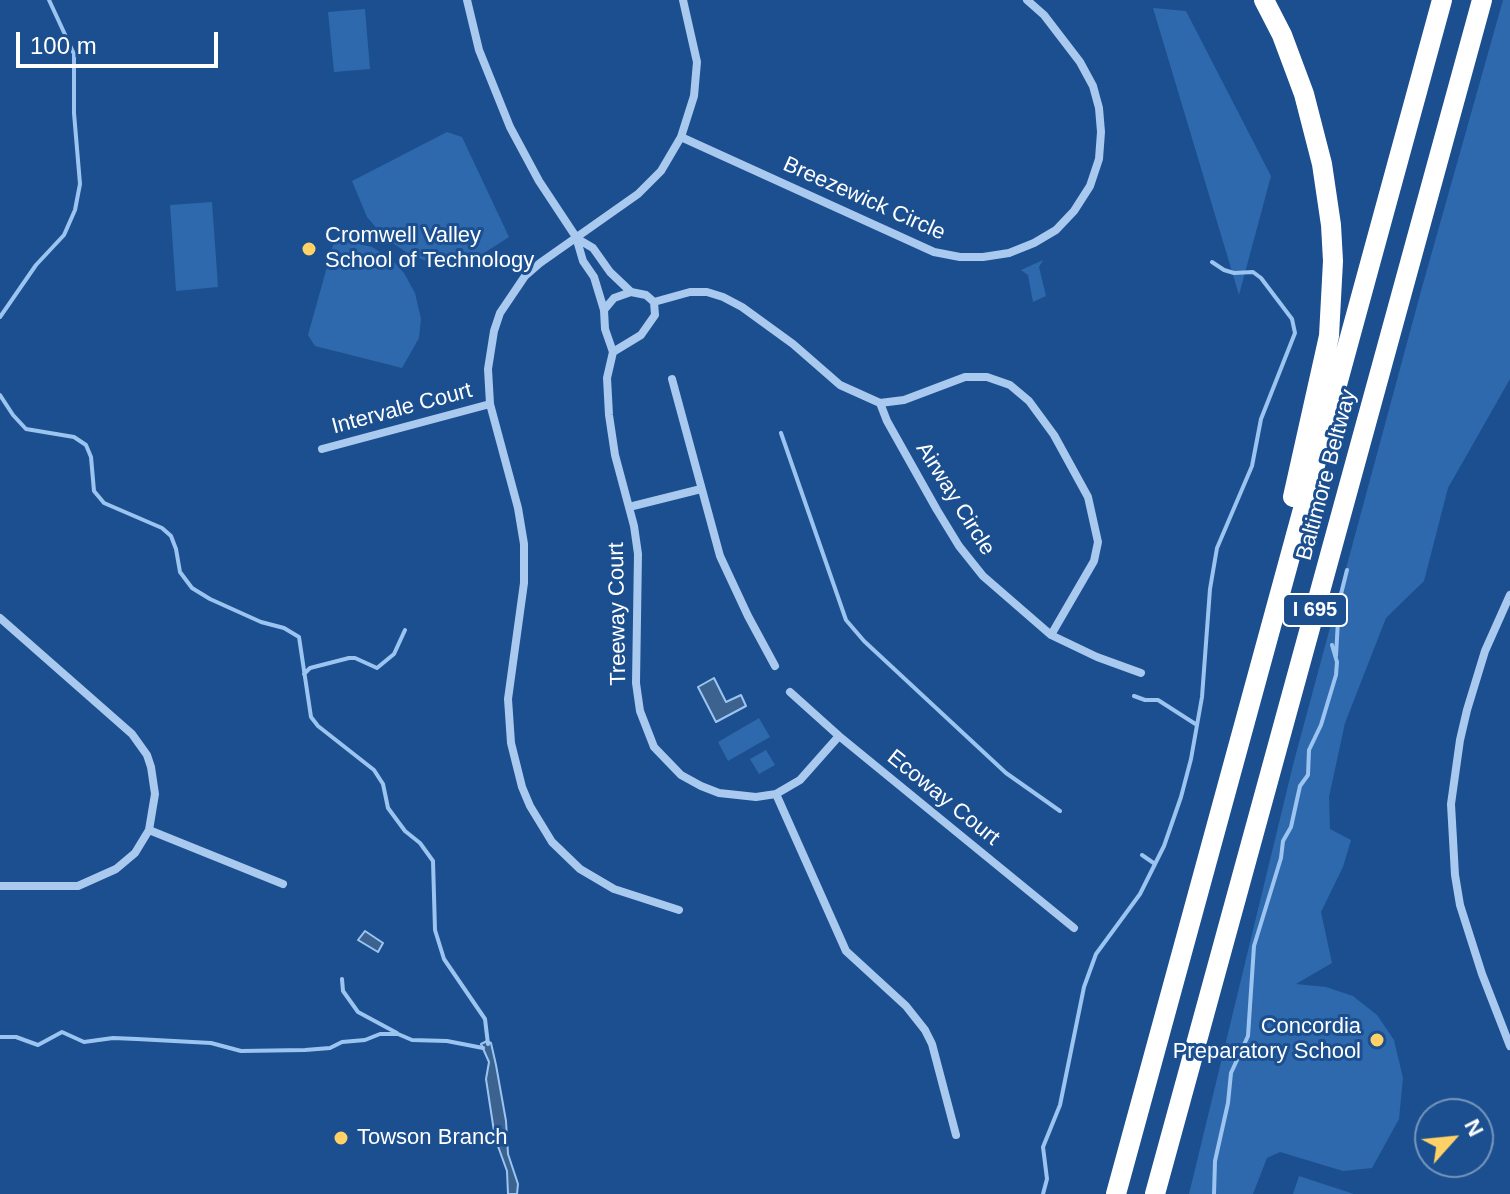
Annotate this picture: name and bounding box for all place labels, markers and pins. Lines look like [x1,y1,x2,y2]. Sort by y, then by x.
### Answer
place label: Cromwell Valley School of Technology [325,223,534,274]
marker: Cromwell Valley School of Technology [300,240,318,258]
place label: Concordia Preparatory School [1173,1014,1361,1066]
marker: Concordia Preparatory School [1368,1031,1386,1049]
place label: Towson Branch [357,1125,507,1151]
marker: Towson Branch [332,1129,350,1147]

